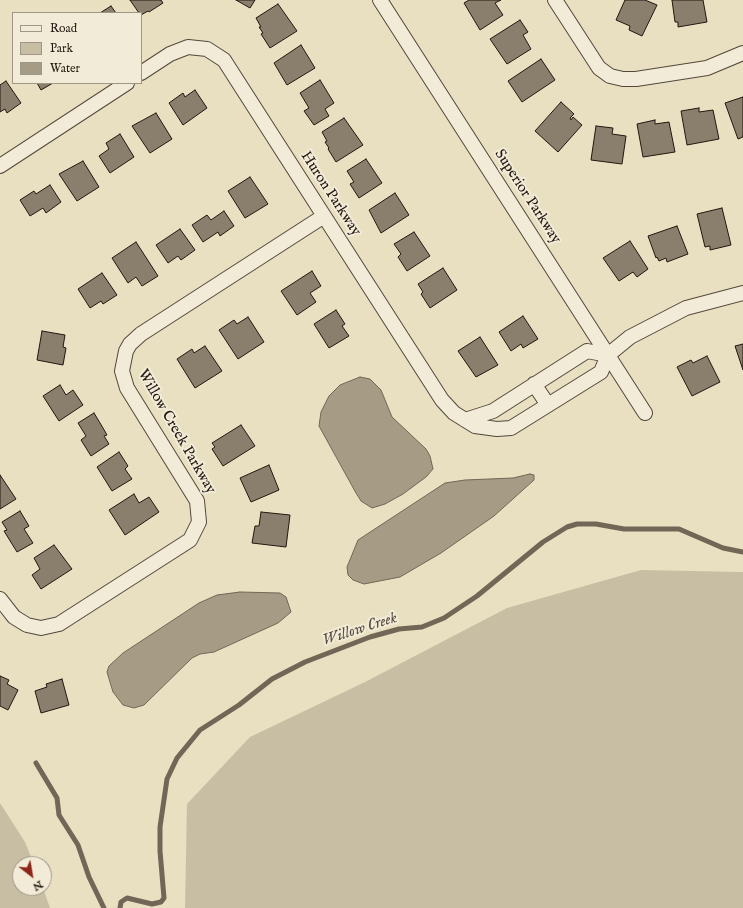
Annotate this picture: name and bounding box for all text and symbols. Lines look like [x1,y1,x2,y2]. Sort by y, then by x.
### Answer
legend [12,12,142,84]
text: Road [50,21,77,36]
text: Park [50,41,73,56]
text: Water [50,61,80,76]
street label: Superior Parkway [490,146,564,248]
street label: Huron Parkway [296,148,364,240]
street label: Willow Creek Parkway [133,367,219,497]
water label: Willow Creek [320,609,400,651]
north arrow [12,856,52,896]
text: N [30,877,45,894]

